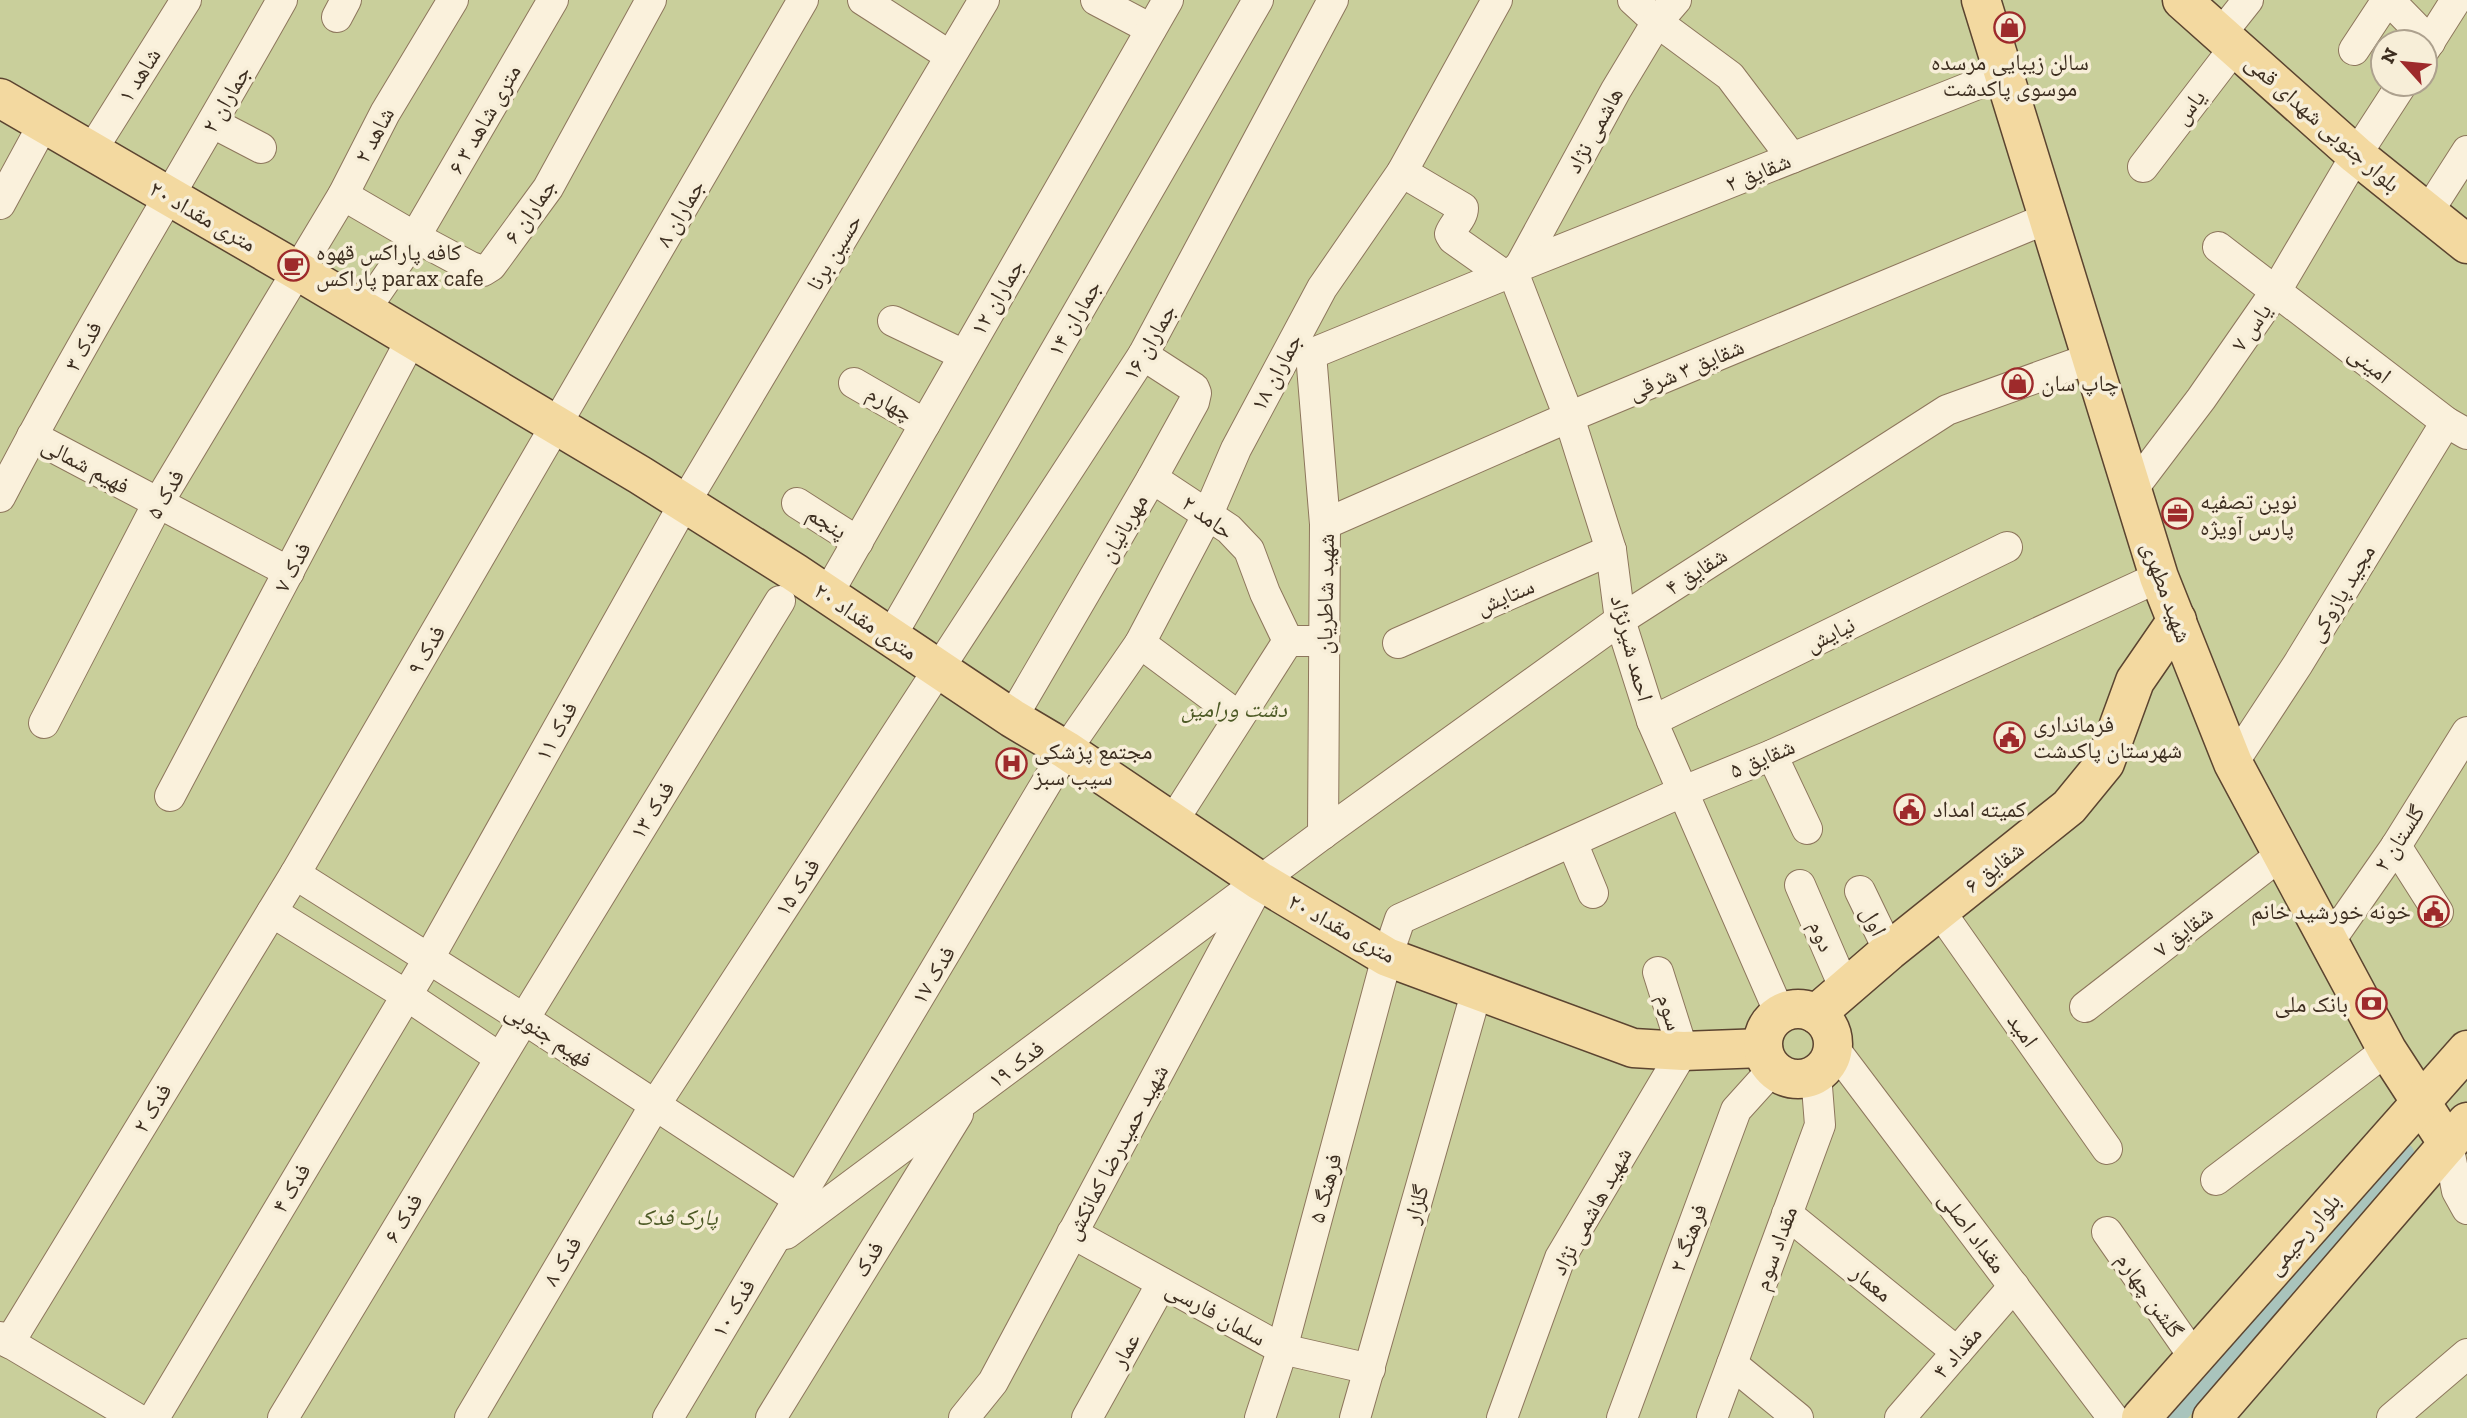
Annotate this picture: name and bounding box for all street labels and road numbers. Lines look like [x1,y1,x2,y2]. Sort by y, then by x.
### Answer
street label: شاهد ۱ [111,43,167,107]
street label: بلوار جنوبی شهدای قمی [2240,48,2406,198]
street label: ۶ متری شاهد ۳ [441,59,527,179]
street label: جماران ۲ [196,60,256,138]
street label: هاشمی نژاد [1559,82,1629,178]
street label: یاس [2167,84,2211,130]
street label: شاهد ۲ [348,102,400,168]
street label: شقایق ۲ [1721,146,1795,198]
street label: جماران ۶ [498,173,562,249]
street label: ۲۰ متری مقداد [145,174,261,258]
street label: جماران ۸ [650,174,710,252]
street label: حسین برنا [800,209,868,295]
street label: جماران ۱۲ [964,254,1030,340]
street label: جماران ۱۴ [1041,275,1107,361]
street label: یاس ۷ [2224,297,2278,357]
street label: جماران ۱۶ [1116,299,1182,385]
street label: فدک ۳ [58,316,108,376]
street label: جماران ۱۸ [1244,328,1308,416]
street label: شقایق ۳ شرقی [1624,332,1748,406]
street label: امینی [2343,339,2397,389]
street label: چهارم [861,379,918,429]
street label: فهیم شمالی [36,430,135,501]
street label: فدک ۵ [140,464,190,524]
street label: مهربانیان [1092,489,1154,567]
street label: حامد ۲ [1177,489,1239,545]
street label: پنجم [801,499,852,547]
street label: شهید شاطریان [1310,533,1340,655]
street label: فدک ۷ [267,537,317,597]
street label: شهید مطهری [2136,538,2198,646]
street label: مجید پازوکی [2301,539,2381,647]
street label: شقایق ۴ [1660,541,1732,601]
street label: ستایش [1472,571,1538,621]
street label: ۲۰ متری مقداد [809,576,923,666]
street label: احمد شیرنژاد [1604,592,1660,704]
street label: نیایش [1801,610,1859,658]
street label: فدک ۹ [401,620,451,680]
street label: فدک ۱۱ [528,697,584,765]
street label: شقایق ۵ [1725,732,1799,784]
street label: فدک ۱۳ [623,776,681,844]
street label: گلستان ۲ [2367,799,2431,876]
street label: شقایق ۶ [1959,835,2029,899]
street label: فدک ۱۵ [768,853,826,921]
street label: ۲۰ متری مقداد [1283,887,1401,969]
street label: شقایق ۷ [2148,899,2218,963]
street label: اول [1855,901,1893,941]
street label: دوم [1801,916,1841,957]
street label: فدک ۱۷ [905,941,961,1009]
street label: سوم [1649,990,1689,1035]
street label: فهیم جنوبی [499,996,598,1075]
street label: امید [2001,1008,2045,1052]
street label: فدک ۱۹ [982,1034,1050,1094]
street label: شهید حمیدرضا کمانکش [1058,1059,1174,1245]
street label: فدک ۲ [126,1078,178,1138]
street label: شهید هاشمی نژاد [1544,1142,1638,1280]
street label: فرهنگ ۵ [1302,1150,1348,1226]
street label: فدک ۴ [265,1158,317,1218]
street label: گلزار [1397,1181,1435,1227]
street label: مقداد اصلی [1933,1185,2013,1279]
street label: بلوار رحیمی [2260,1187,2346,1281]
street label: فدک ۶ [377,1188,429,1248]
street label: فرهنگ ۲ [1663,1200,1713,1276]
street label: مقداد سوم [1747,1202,1805,1295]
street label: فدک ۸ [536,1231,588,1291]
street label: فدک [846,1236,890,1282]
street label: گلشن چهارم [2109,1247,2190,1345]
street label: معمار [1845,1258,1898,1308]
street label: فدک ۱۰ [705,1274,761,1342]
street label: سلمان فارسی [1161,1274,1271,1352]
street label: مقداد ۴ [1926,1320,1988,1384]
street label: عمار [1104,1327,1146,1373]

